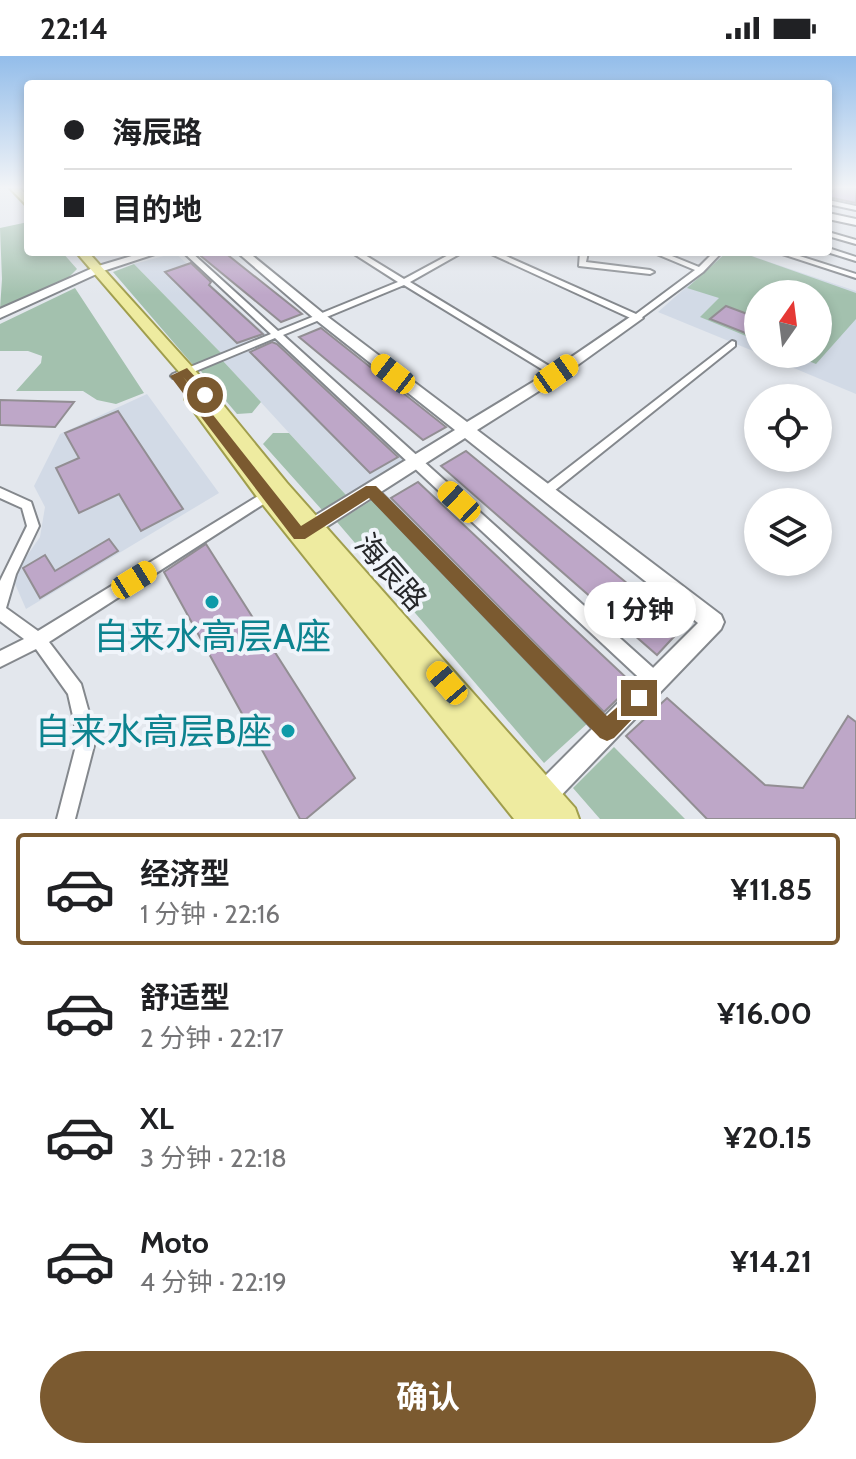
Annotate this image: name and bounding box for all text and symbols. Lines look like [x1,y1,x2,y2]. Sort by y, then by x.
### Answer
text: 22:14 [40,10,108,47]
text: 海辰路 [112,114,202,151]
text: 目的地 [112,191,202,228]
north arrow [744,280,832,368]
map controls [744,280,832,576]
car [367,350,419,398]
car [529,350,583,398]
route start [187,377,223,413]
button: locate [744,384,832,472]
car [433,477,485,527]
button: layers [744,488,832,576]
street label: 海辰路 [348,526,434,618]
car [107,557,161,603]
callout: 1 分钟 [583,582,695,638]
marker: 自来水高层A座 [203,593,221,611]
text: 1 分钟 [606,594,674,626]
place label: 自来水高层A座 [93,614,331,658]
car [422,657,472,709]
route end [621,680,657,716]
place label: 自来水高层B座 [35,709,272,753]
marker: 自来水高层B座 [279,722,297,740]
icon: car [44,853,116,925]
text: 经济型 [140,855,230,892]
text: ¥11.85 [731,871,812,908]
text: 1 分钟 · 22:16 [140,898,280,930]
icon: car [44,977,116,1049]
text: 舒适型 [140,979,230,1016]
text: ¥16.00 [717,995,812,1032]
text: 2 分钟 · 22:17 [140,1022,284,1054]
text: XL [140,1100,174,1137]
icon: car [44,1101,116,1173]
text: ¥20.15 [724,1119,812,1156]
text: 3 分钟 · 22:18 [140,1142,287,1174]
text: Moto [140,1224,209,1261]
icon: car [44,1225,116,1297]
text: ¥14.21 [731,1243,812,1280]
text: 4 分钟 · 22:19 [140,1266,287,1298]
button: 确认 [40,1351,816,1443]

